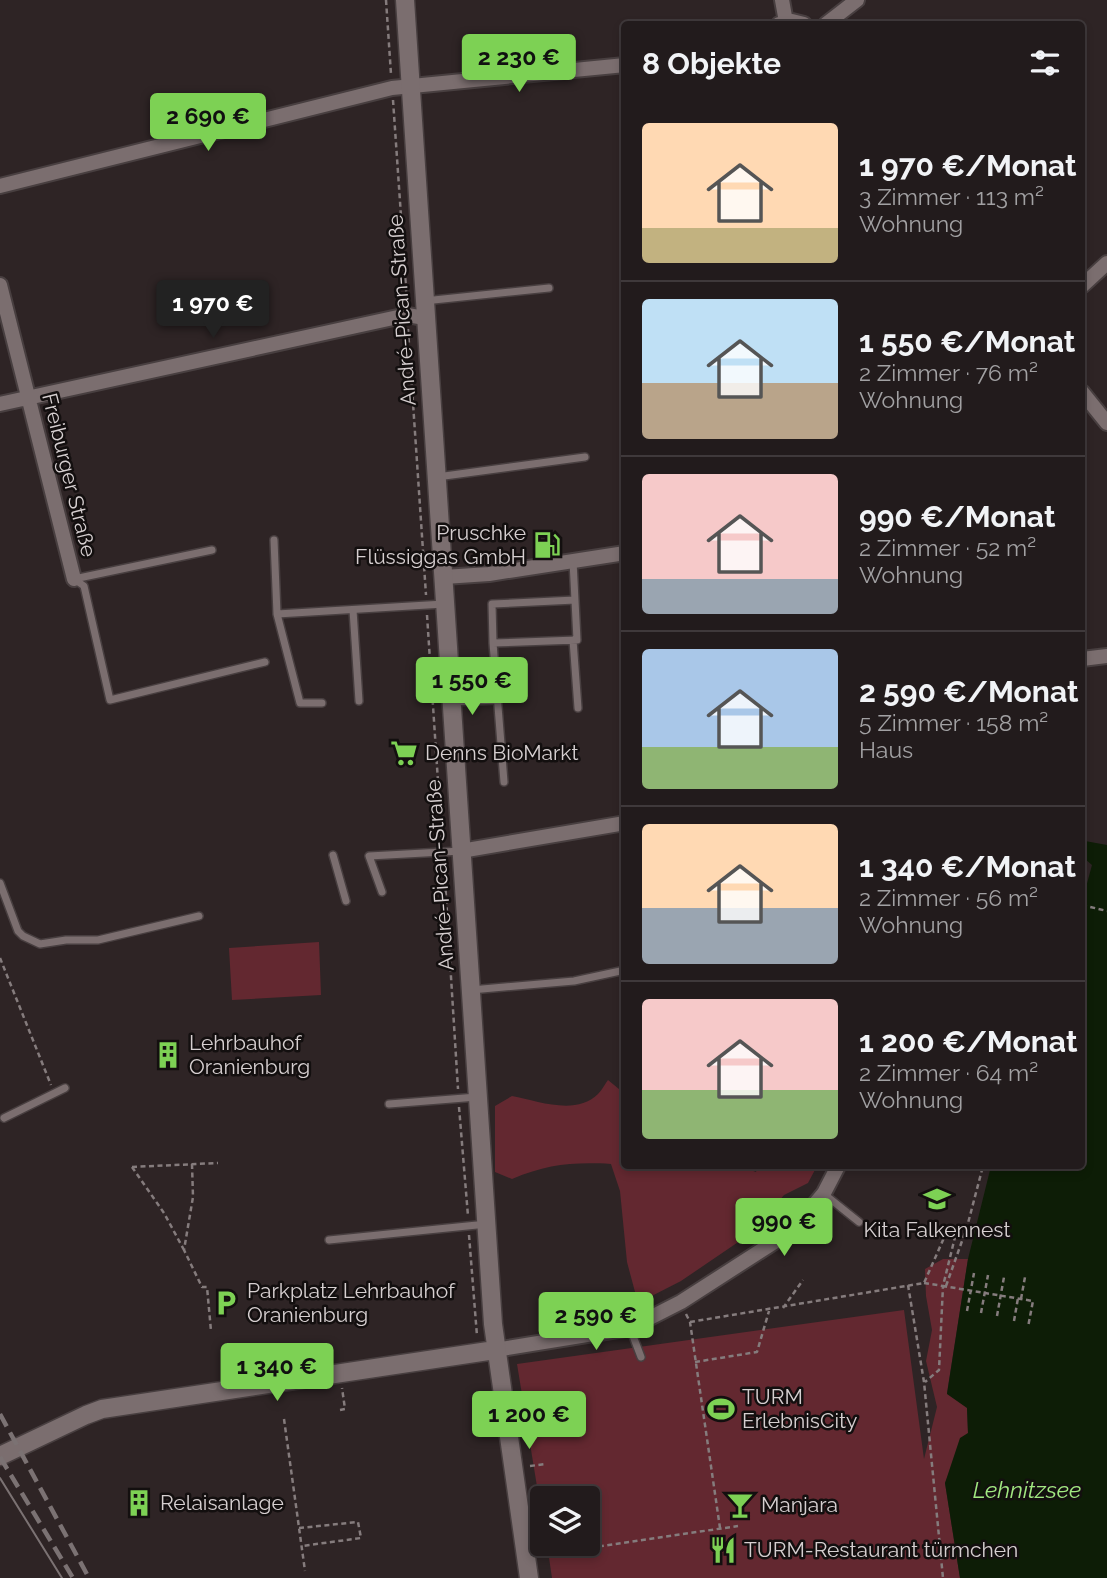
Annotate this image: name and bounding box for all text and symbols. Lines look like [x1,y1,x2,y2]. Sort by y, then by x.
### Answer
pin: 2 230 € [454,34,584,94]
text: 2 230 € [478,43,560,70]
icon: filters [1026,44,1064,82]
text: 8 Objekte [642,46,781,81]
pin: 2 690 € [143,94,273,153]
text: 2 690 € [166,102,250,129]
text: 1 970 €/Monat [859,148,1077,183]
icon: home [698,151,782,235]
text: 3 Zimmer · 113 m² [859,183,1044,210]
text: Wohnung [859,210,963,237]
street label: André-Pican-Straße [382,214,421,407]
pin: 1 970 € [148,280,278,340]
text: 1 970 € [172,289,254,316]
text: 1 550 €/Monat [859,324,1075,359]
icon: home [698,327,782,411]
text: 2 Zimmer · 76 m² [859,359,1038,386]
text: Wohnung [859,386,963,413]
street label: Freiburger Straße [37,390,102,559]
text: 990 €/Monat [859,499,1055,534]
icon: home [698,502,782,586]
place label: Pruschke Flüssiggas GmbH [355,520,526,569]
fuel station icon: Pruschke Flüssiggas GmbH [532,530,562,560]
text: 2 Zimmer · 52 m² [859,534,1036,561]
text: Wohnung [859,561,963,588]
pin: 1 550 € [407,658,537,717]
text: 1 550 € [432,666,512,693]
text: 2 590 €/Monat [859,674,1078,709]
icon: home [698,677,782,761]
text: 5 Zimmer · 158 m² [859,709,1048,736]
text: Haus [859,736,913,763]
supermarket icon: Denns BioMarkt [389,738,419,768]
place label: Denns BioMarkt [425,740,579,765]
street label: André-Pican-Straße [420,779,459,972]
text: 1 340 €/Monat [859,849,1076,884]
icon: home [698,852,782,936]
text: 2 Zimmer · 56 m² [859,884,1038,911]
text: Wohnung [859,911,963,938]
text: 1 200 €/Monat [859,1024,1077,1059]
icon: home [698,1027,782,1111]
place label: Lehrbauhof Oranienburg [189,1030,310,1079]
building icon: Lehrbauhof Oranienburg [153,1040,183,1070]
text: 2 Zimmer · 64 m² [859,1059,1038,1086]
text: Wohnung [859,1086,963,1113]
school or university icon: Kita Falkennest [922,1184,952,1214]
pin: 990 € [735,1198,833,1258]
text: 990 € [751,1207,817,1234]
place label: Kita Falkennest [864,1217,1010,1242]
place label: Parkplatz Lehrbauhof Oranienburg [247,1278,456,1327]
parking icon: Parkplatz Lehrbauhof Oranienburg [211,1288,241,1318]
pin: 2 590 € [531,1292,661,1352]
text: 2 590 € [555,1301,637,1328]
pin: 1 340 € [212,1344,342,1403]
text: 1 340 € [237,1352,317,1379]
place label: TURM ErlebnisCity [742,1384,857,1433]
pin: 1 200 € [464,1392,594,1451]
sports icon: TURM ErlebnisCity [706,1394,736,1424]
text: 1 200 € [488,1400,570,1427]
water label: Lehnitzsee [973,1476,1081,1503]
map controls [530,1486,600,1556]
button: layers [530,1486,600,1556]
building icon: Relaisanlage [124,1488,154,1518]
place label: Relaisanlage [160,1490,284,1515]
bar icon: Manjara [725,1490,755,1520]
place label: Manjara [761,1492,838,1517]
restaurant icon: TURM-Restaurant türmchen [708,1535,738,1565]
place label: TURM-Restaurant türmchen [744,1537,1018,1562]

